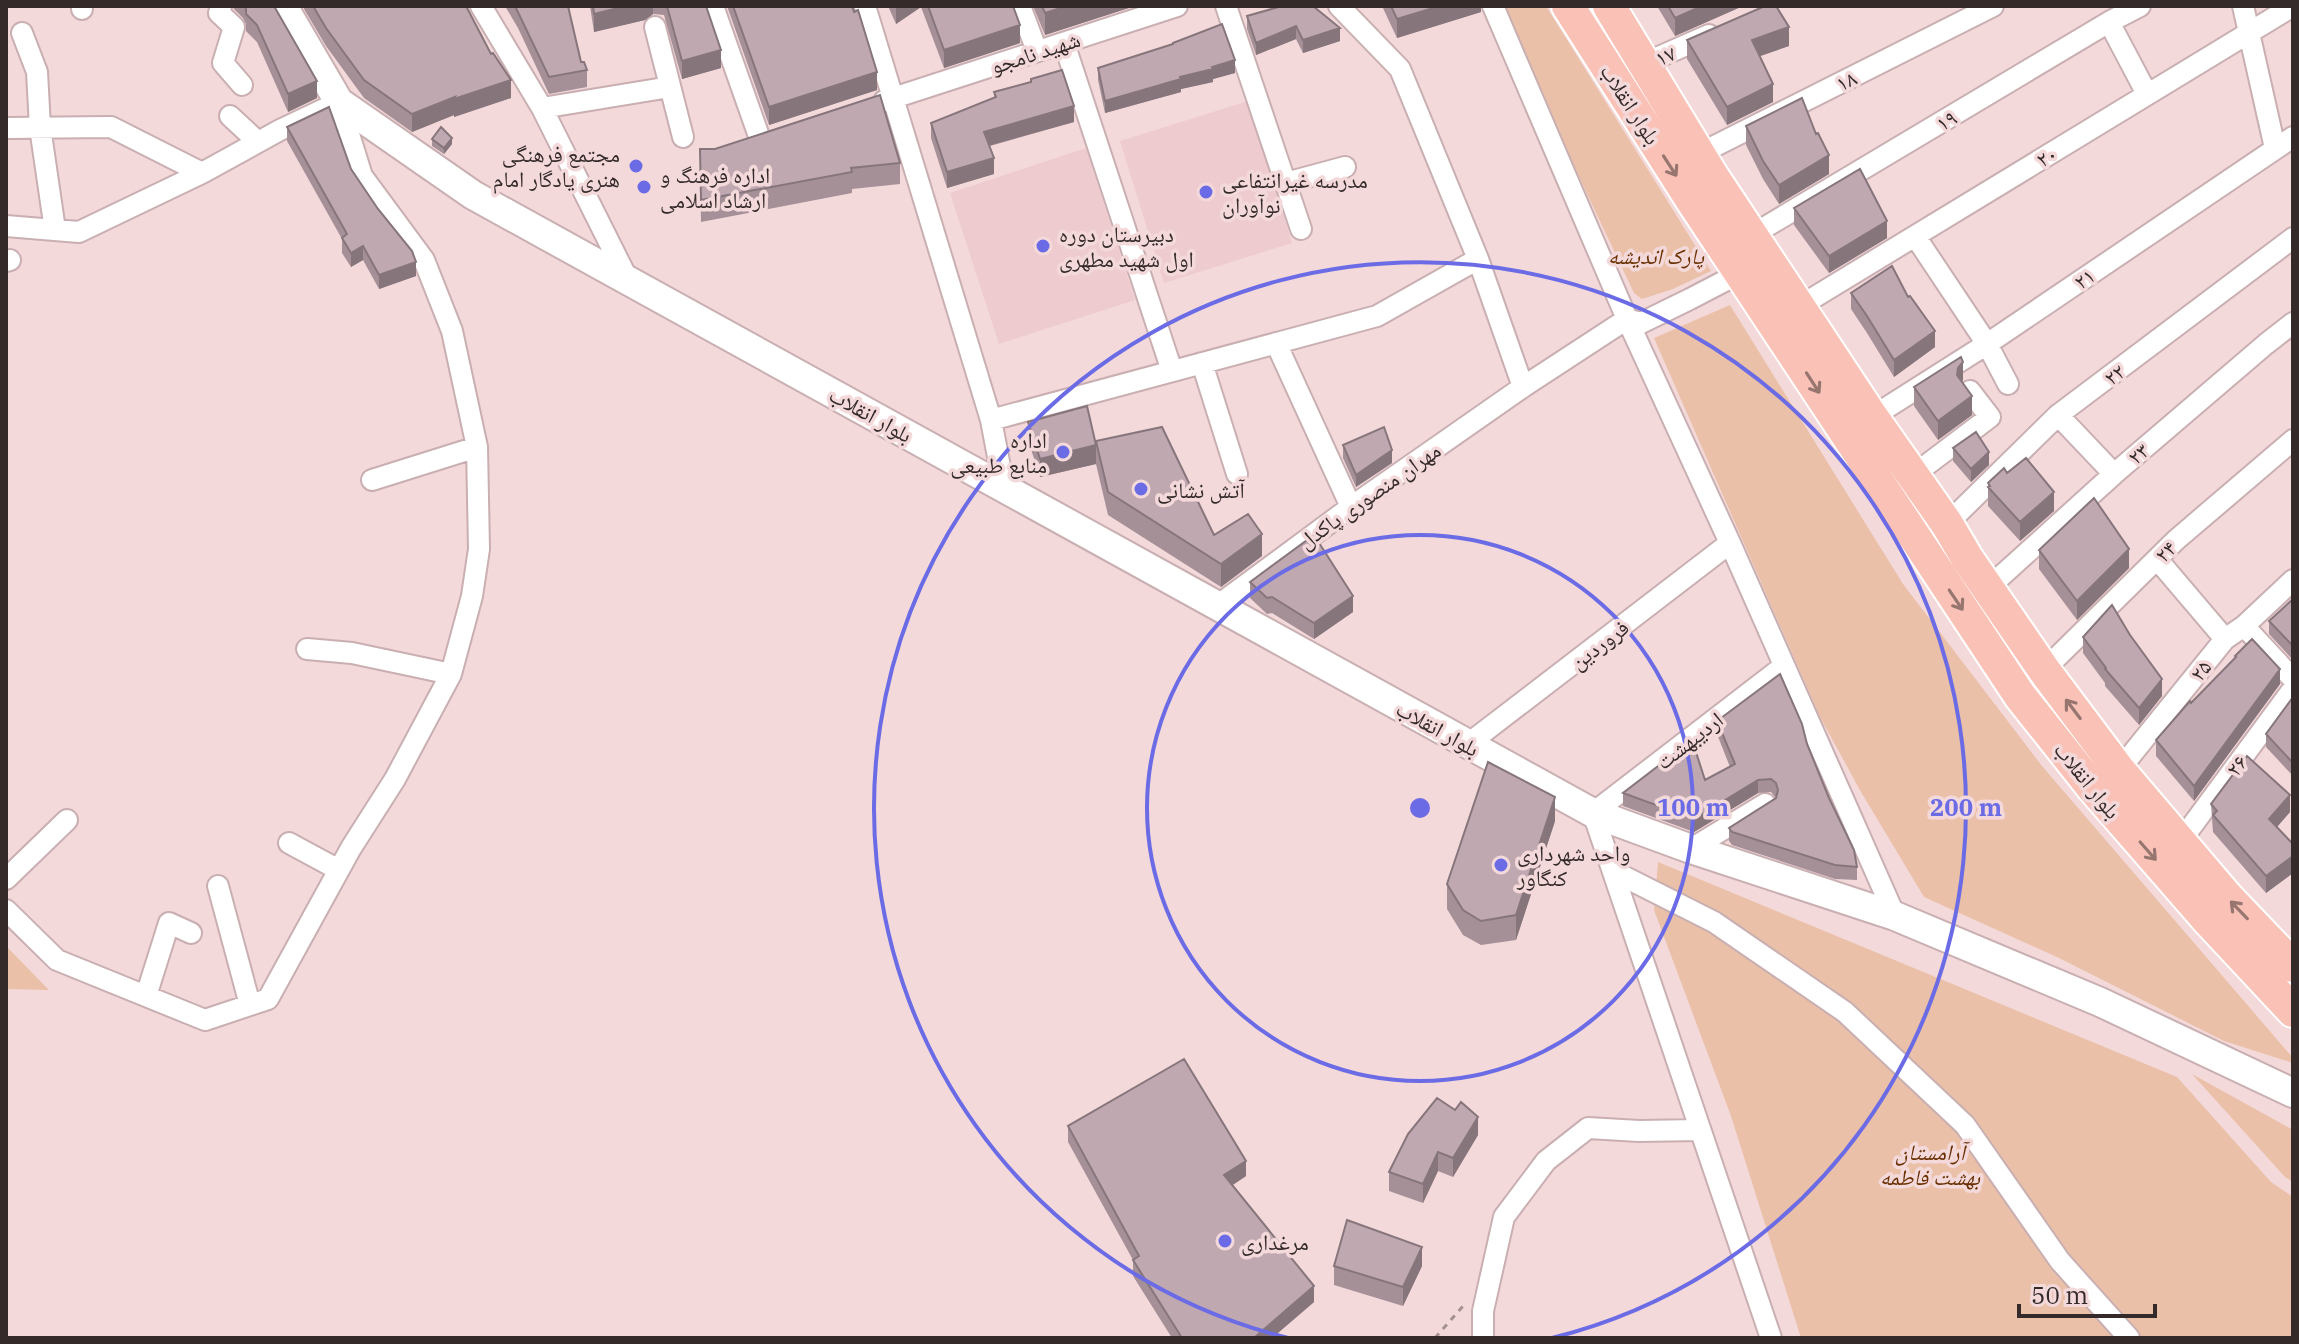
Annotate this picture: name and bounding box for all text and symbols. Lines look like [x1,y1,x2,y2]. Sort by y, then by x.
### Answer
street label: شهید نامجو [986,24,1084,80]
street label: ۱۷ [1650,38,1680,72]
street label: بلوار انقلاب [1594,58,1668,150]
street label: ۱۸ [1831,63,1861,97]
street label: ۱۹ [1930,102,1962,138]
street label: ۲۰ [2030,138,2062,174]
place label: مجتمع فرهنگی هنری یادگار امام [493,139,620,194]
one-way arrow [1663,154,1679,177]
marker: مجتمع فرهنگی هنری یادگار امام [627,157,645,175]
place label: اداره فرهنگ و ارشاد اسلامی [660,160,770,214]
place label: مدرسه غیرانتفاعی نوآوران [1222,165,1368,219]
marker: اداره فرهنگ و ارشاد اسلامی [635,178,653,196]
marker: مدرسه غیرانتفاعی نوآوران [1197,183,1215,201]
place label: دبیرستان دوره اول شهید مطهری [1059,219,1194,273]
marker: دبیرستان دوره اول شهید مطهری [1034,237,1052,255]
park label: پارک اندیشه [1608,241,1704,270]
street label: ۲۱ [2068,260,2100,296]
street label: ۲۲ [2097,356,2131,392]
one-way arrow [1804,372,1821,394]
street label: بلوار انقلاب [824,379,918,449]
place label: اداره منابع طبیعی [950,425,1047,479]
street label: مهران منصوری پاکدل [1292,435,1446,555]
street label: ۲۳ [2121,435,2155,470]
marker: اداره منابع طبیعی [1054,443,1072,461]
place label: آتش نشانی [1157,475,1245,504]
marker: آتش نشانی [1132,480,1150,498]
street label: ۲۴ [2148,534,2182,568]
one-way arrow [1948,589,1964,611]
street label: فروردین [1564,612,1634,676]
street label: ۲۵ [2183,653,2217,687]
street label: بلوار انقلاب [1391,693,1485,763]
one-way arrow [2065,699,2082,721]
street label: اردیبهشت [1649,705,1729,775]
street label: بلوار انقلاب [2048,736,2128,824]
street label: ۲۶ [2218,748,2254,782]
text: 100 m [1657,791,1729,823]
text: 200 m [1930,791,2002,823]
centre of rings [1406,794,1434,822]
place label: واحد شهرداری کنگاور [1516,838,1630,892]
one-way arrow [2139,840,2157,861]
marker: واحد شهرداری کنگاور [1492,856,1510,874]
one-way arrow [2230,900,2249,920]
park label: آرامستان بهشت فاطمه [1880,1137,1981,1191]
place label: مرغداری [1241,1227,1309,1256]
marker: مرغداری [1216,1232,1234,1250]
scale bar [2019,1268,2155,1318]
text: 50 m [2031,1279,2088,1311]

